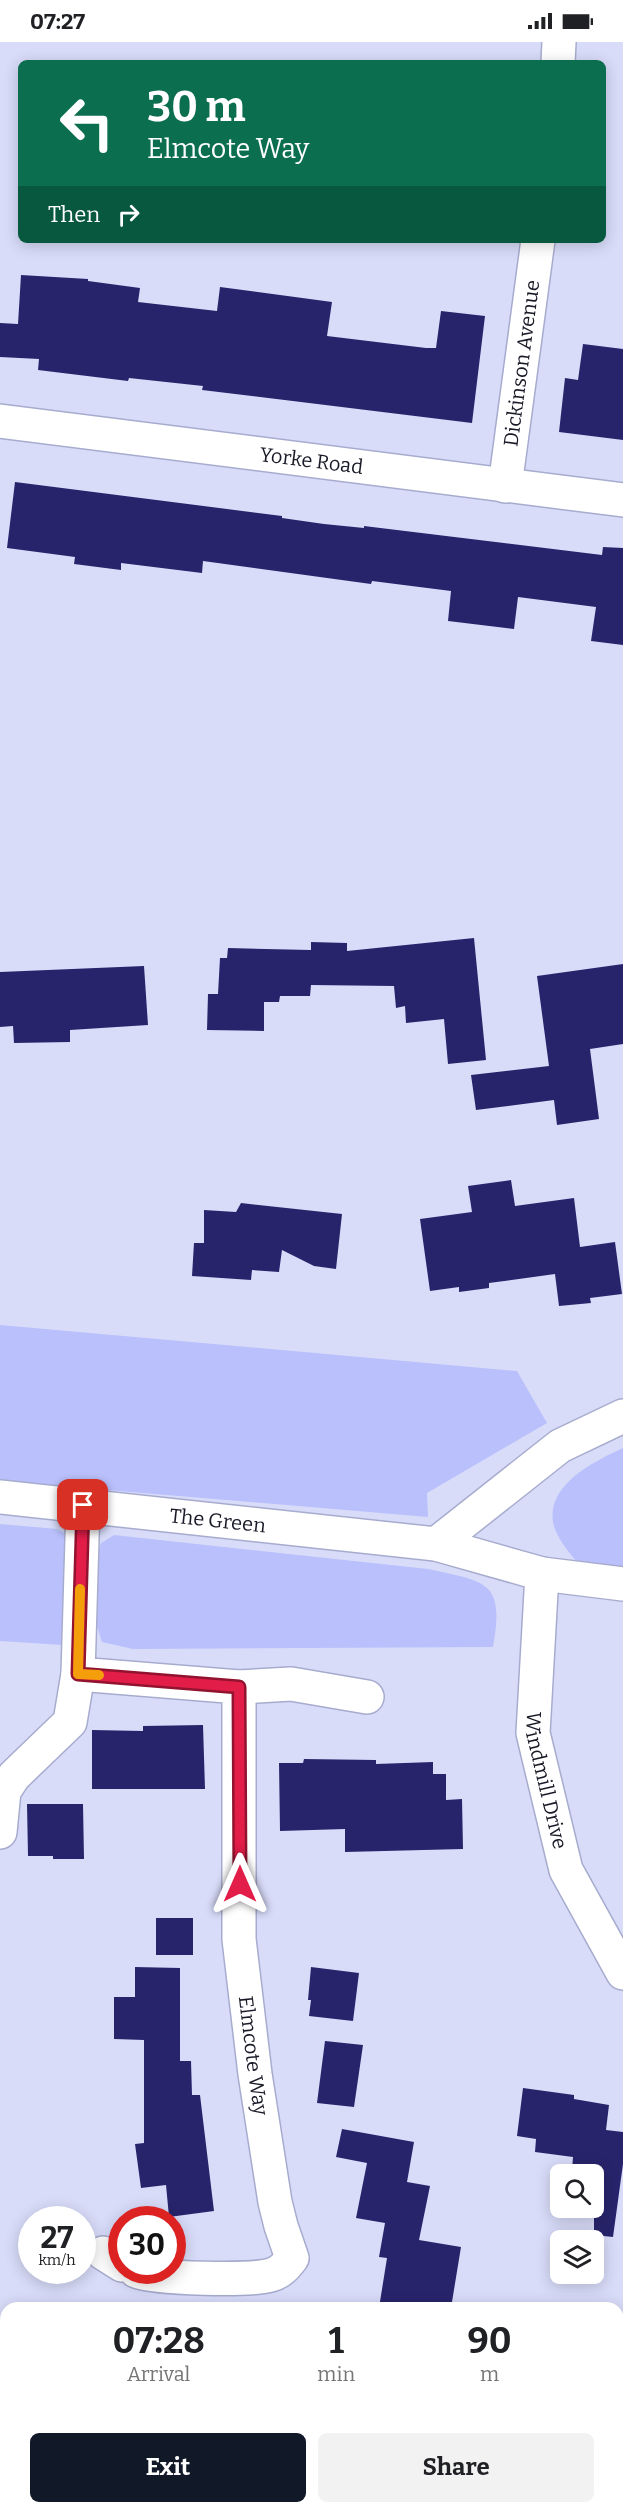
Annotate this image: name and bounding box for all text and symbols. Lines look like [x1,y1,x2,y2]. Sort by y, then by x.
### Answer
text: 07:27 [30,8,85,35]
text: 30 m [147,82,246,132]
icon: left [48,84,126,162]
text: Elmcote Way [147,133,309,165]
icon: right [112,198,145,231]
text: Then [48,201,100,228]
street label: Dickinson Avenue [498,278,545,448]
street label: Yorke Road [258,442,365,479]
pin [57,1479,108,1530]
icon: arrive [66,1488,99,1521]
street label: The Green [168,1503,267,1538]
street label: Windmill Drive [521,1711,572,1851]
position arrow [208,1852,272,1916]
street label: Elmcote Way [234,1994,273,2117]
map controls [550,2164,604,2284]
button: search [550,2164,604,2218]
speed limit sign: 30 [108,2206,186,2284]
text: 27 [41,2220,73,2256]
button: layers [550,2230,604,2284]
text: km/h [38,2251,76,2269]
text: 07:28 [112,2319,205,2363]
text: 1 [328,2319,344,2363]
text: 90 [467,2319,512,2363]
text: Arrival [127,2362,190,2386]
text: min [317,2362,355,2386]
text: m [480,2362,499,2386]
button: Exit [30,2433,306,2502]
button: Share [318,2433,594,2502]

